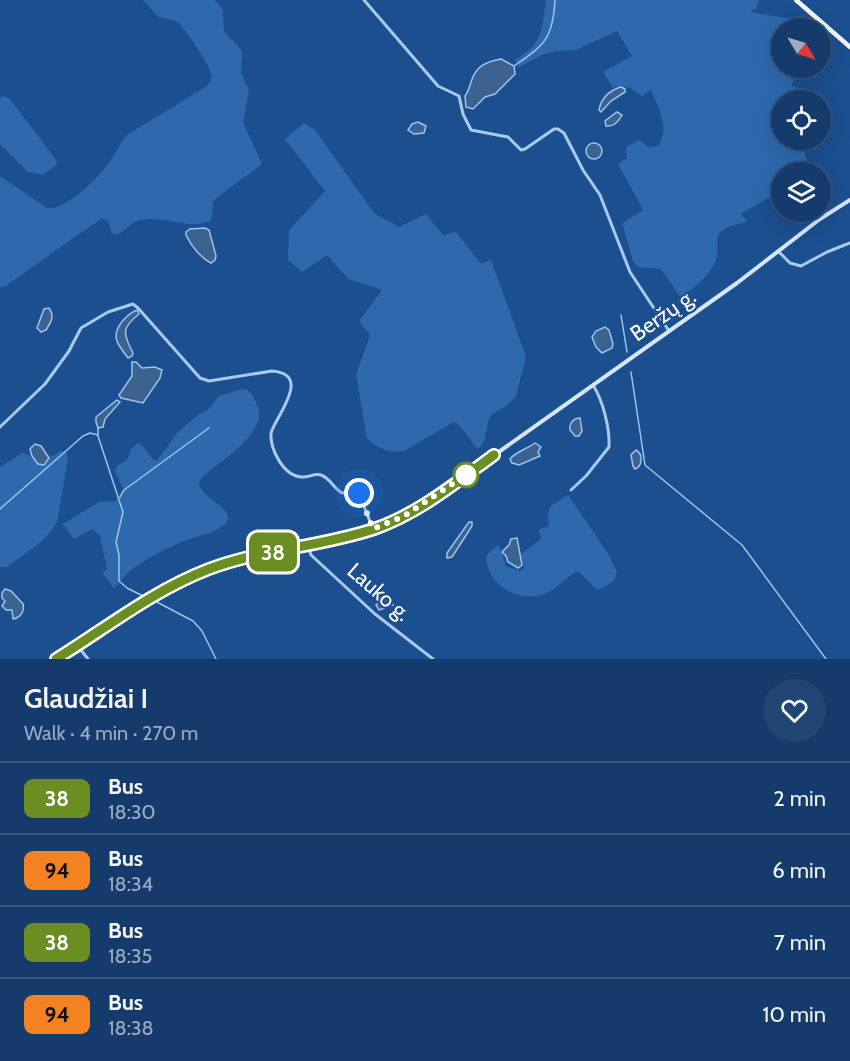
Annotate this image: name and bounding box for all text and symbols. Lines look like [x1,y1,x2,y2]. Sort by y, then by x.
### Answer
north arrow [771,18,831,78]
map controls [771,18,831,222]
button: locate [771,90,831,150]
button: layers [771,162,831,222]
street label: Beržų g. [625,283,701,347]
unlabelled marker [453,462,479,488]
your location [344,478,374,508]
line badge: 38 [246,532,300,572]
text: 38 [261,540,285,565]
street label: Lauko g. [342,557,416,627]
button: heart [763,679,826,742]
text: Glaudžiai I [24,681,148,715]
text: Walk · 4 min · 270 m [24,721,198,745]
text: Bus [108,773,143,800]
text: 2 min [773,785,826,812]
text: 38 [45,786,69,811]
text: 18:30 [108,800,156,824]
text: Bus [108,845,143,872]
text: 6 min [772,857,826,884]
text: 94 [45,858,69,883]
text: 18:34 [108,872,153,896]
text: Bus [108,917,143,944]
text: 7 min [774,929,826,956]
text: 38 [45,930,69,955]
text: 18:35 [108,944,152,968]
text: Bus [108,989,143,1016]
text: 10 min [762,1001,826,1028]
text: 94 [45,1002,69,1027]
text: 18:38 [108,1016,154,1040]

